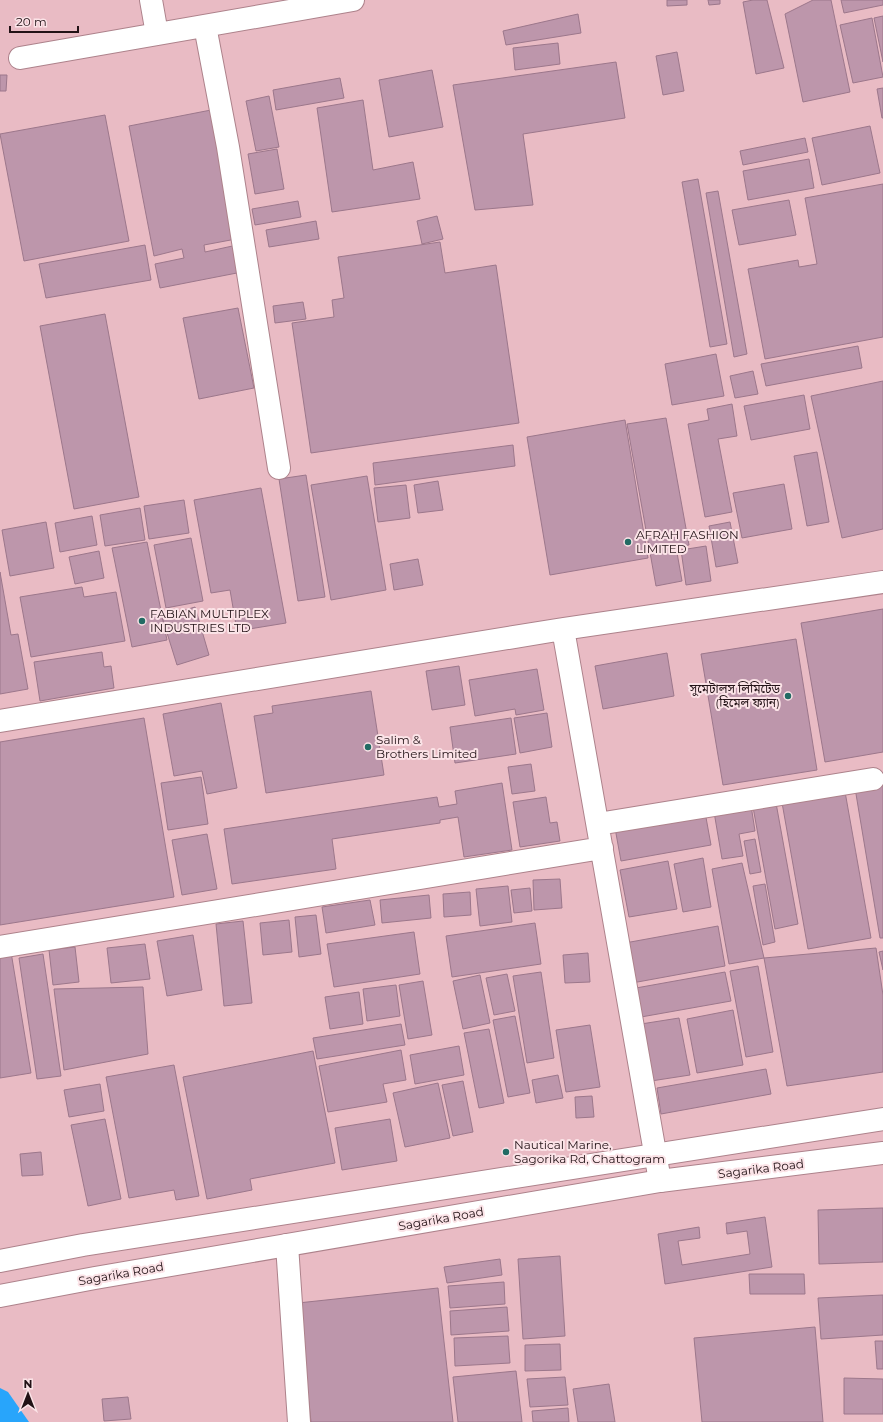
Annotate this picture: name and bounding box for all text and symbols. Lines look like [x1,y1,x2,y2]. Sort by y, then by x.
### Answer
scale bar [10,8,78,34]
text: 20 m [16,14,47,29]
place label: AFRAH FASHION LIMITED [636,527,739,556]
marker: AFRAH FASHION LIMITED [623,537,633,547]
place label: FABIAN MULTIPLEX INDUSTRIES LTD [150,606,269,635]
marker: FABIAN MULTIPLEX INDUSTRIES LTD [137,616,147,626]
place label: সুমেটালস লিমিটেড (হিমেল ফ্যান) [689,681,780,710]
marker: সুমেটালস লিমিটেড (হিমেল ফ্যান) [783,691,793,701]
place label: Salim & Brothers Limited [376,732,477,761]
marker: Salim & Brothers Limited [363,742,373,752]
place label: Nautical Marine, Sagorika Rd, Chattogram [514,1137,665,1166]
marker: Nautical Marine, Sagorika Rd, Chattogram [501,1147,511,1157]
street label: Sagarika Road [717,1156,805,1181]
street label: Sagarika Road [397,1204,485,1233]
street label: Sagarika Road [77,1259,165,1288]
north arrow [8,1374,48,1414]
text: N [24,1377,32,1391]

